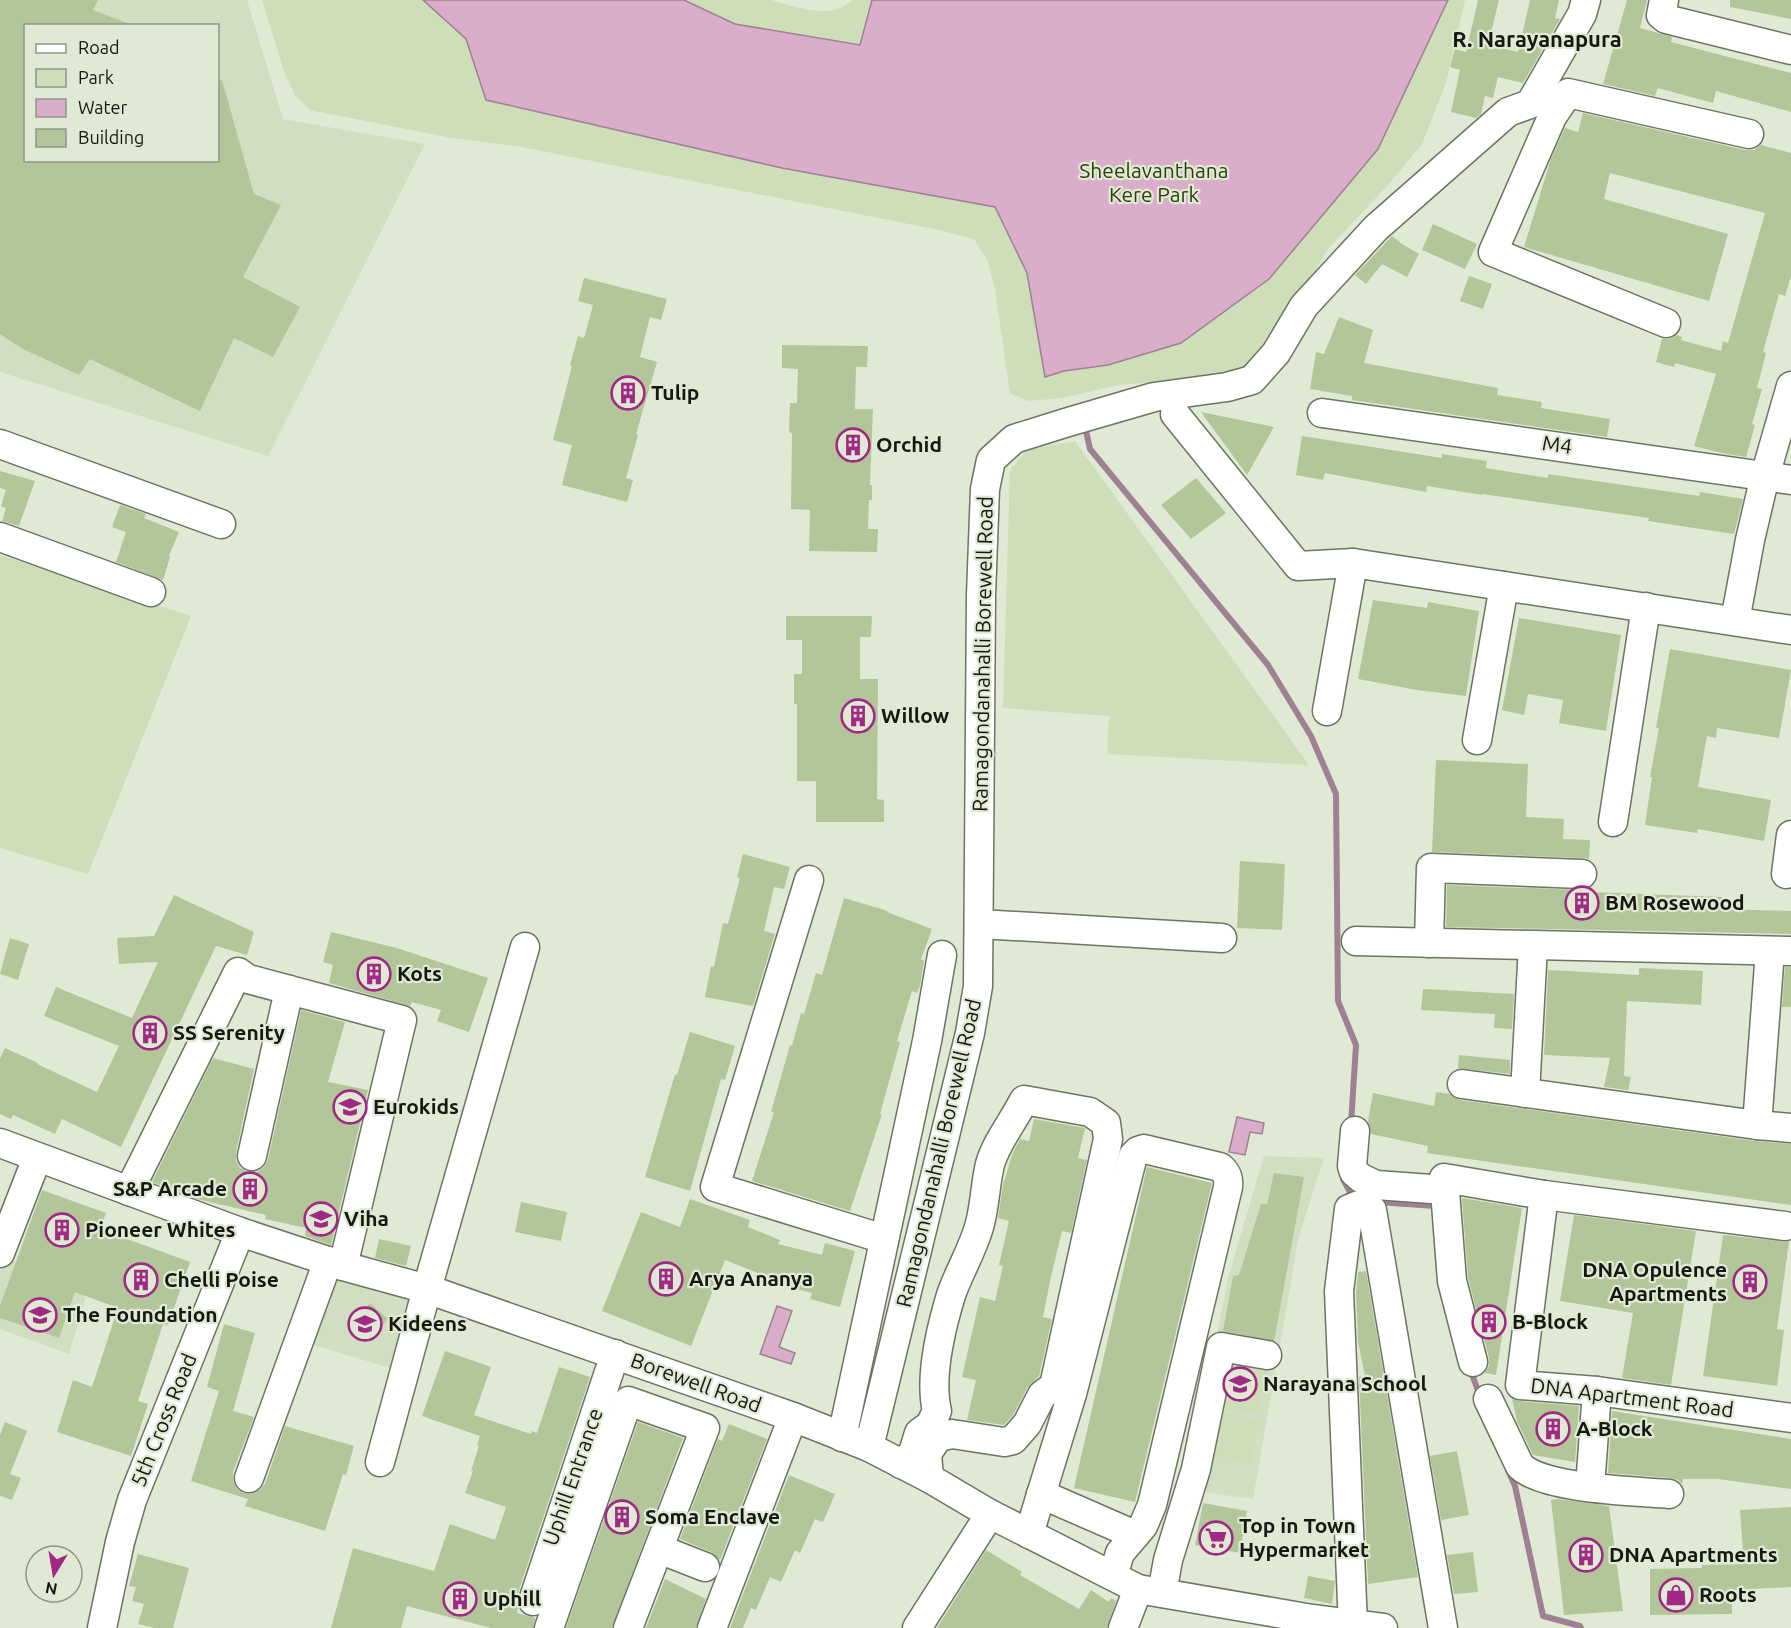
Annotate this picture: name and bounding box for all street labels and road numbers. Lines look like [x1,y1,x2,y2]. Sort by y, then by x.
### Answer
street label: M4 [1541,430,1574,458]
street label: Ramagondanahalli Borewell Road [967,496,997,812]
street label: Ramagondanahalli Borewell Road [891,996,985,1309]
street label: Borewell Road [628,1347,765,1417]
street label: 5th Cross Road [125,1350,201,1490]
street label: DNA Apartment Road [1529,1373,1735,1421]
street label: Uphill Entrance [537,1405,607,1548]

